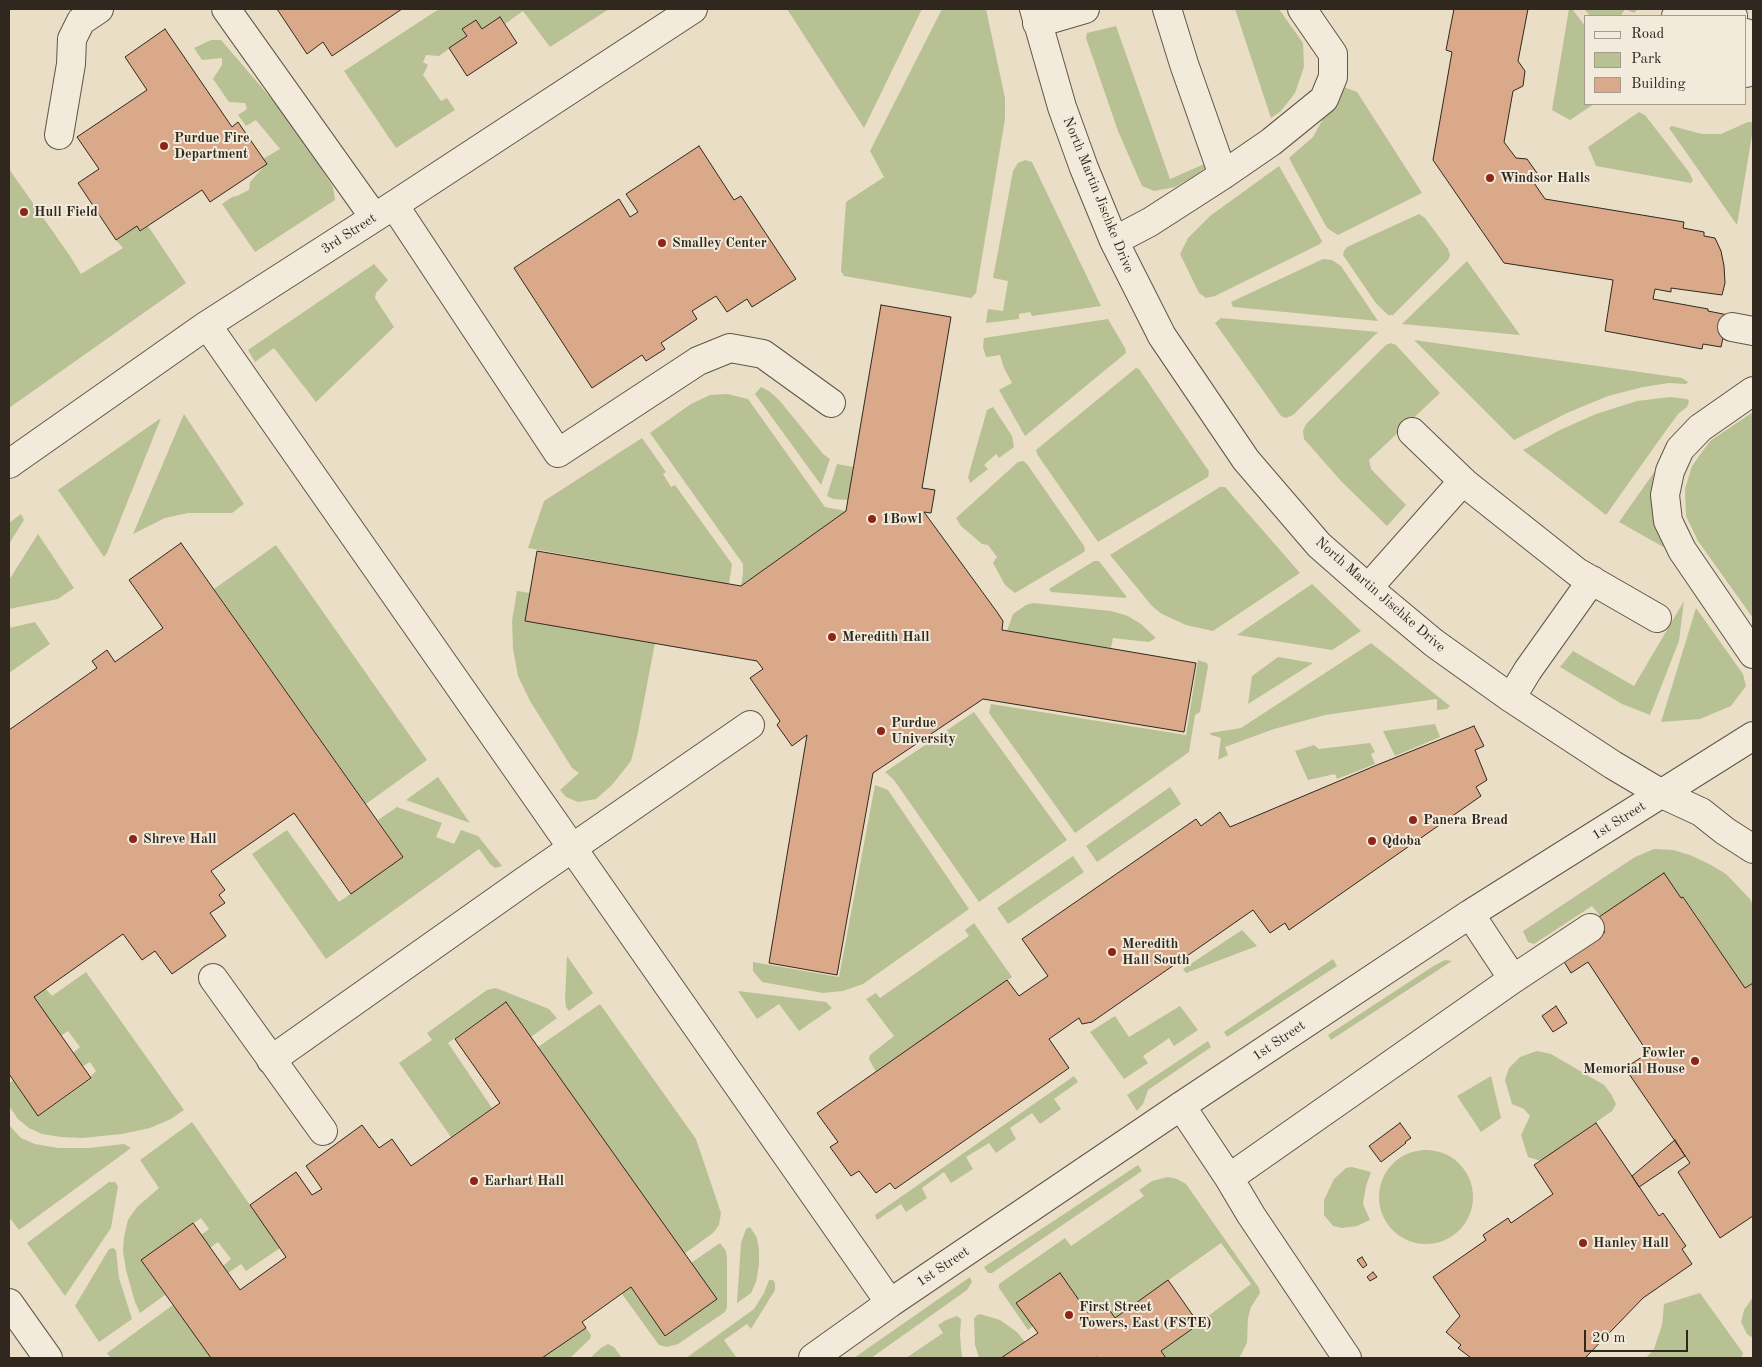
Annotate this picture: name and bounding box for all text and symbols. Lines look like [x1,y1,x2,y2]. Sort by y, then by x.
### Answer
legend [1584,15,1747,105]
text: Road [1631,27,1664,42]
text: Park [1631,52,1662,67]
text: Building [1631,77,1686,92]
street label: North Martin Jischke Drive [1059,115,1137,275]
place label: Purdue Fire Department [174,130,250,162]
marker: Purdue Fire Department [158,140,170,152]
place label: Windsor Halls [1500,170,1590,186]
marker: Windsor Halls [1484,172,1496,184]
place label: Hull Field [34,204,98,220]
marker: Hull Field [18,206,30,218]
street label: 3rd Street [318,210,380,258]
place label: Smalley Center [672,235,767,251]
marker: Smalley Center [656,237,668,249]
place label: 1Bowl [882,511,922,527]
marker: 1Bowl [866,513,878,525]
street label: North Martin Jischke Drive [1312,534,1448,656]
place label: Meredith Hall [842,629,930,645]
marker: Meredith Hall [826,631,838,643]
place label: Purdue University [891,715,956,748]
marker: Purdue University [875,725,887,737]
street label: 1st Street [1589,798,1649,844]
place label: Panera Bread [1423,812,1508,828]
marker: Panera Bread [1407,814,1419,826]
place label: Shreve Hall [143,831,217,847]
marker: Shreve Hall [127,833,139,845]
place label: Qdoba [1382,833,1421,849]
marker: Qdoba [1366,835,1378,847]
place label: Meredith Hall South [1122,936,1190,969]
marker: Meredith Hall South [1106,946,1118,958]
street label: 1st Street [1249,1017,1309,1065]
place label: Fowler Memorial House [1583,1045,1685,1078]
marker: Fowler Memorial House [1689,1055,1701,1067]
place label: Earhart Hall [484,1173,564,1189]
marker: Earhart Hall [468,1175,480,1187]
place label: Hanley Hall [1593,1235,1669,1251]
marker: Hanley Hall [1577,1237,1589,1249]
street label: 1st Street [913,1243,973,1291]
place label: First Street Towers, East (FSTE) [1079,1299,1211,1331]
marker: First Street Towers, East (FSTE) [1063,1309,1075,1321]
scale bar [1587,1320,1691,1352]
text: 20 m [1592,1331,1626,1346]

